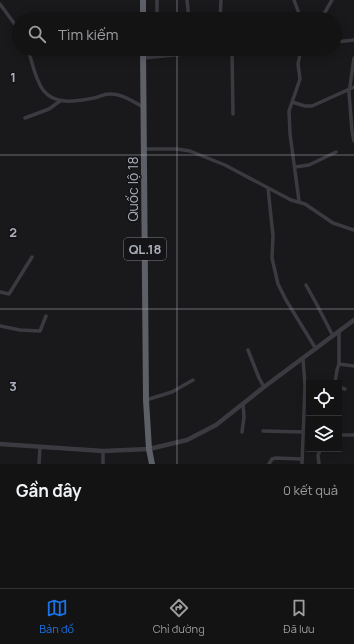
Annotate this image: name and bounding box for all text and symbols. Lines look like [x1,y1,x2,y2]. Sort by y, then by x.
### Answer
search box [12,12,342,56]
icon: search [26,23,48,45]
text: Tìm kiếm [58,24,118,45]
text: 1 [10,68,16,86]
street label: Quốc lộ 18 [123,156,142,222]
text: 2 [9,223,17,241]
road number: QL.18 [124,238,166,260]
text: 3 [9,377,17,395]
map controls [306,380,342,452]
button: locate [306,380,342,416]
button: layers [306,416,342,452]
text: Gần đây [16,479,82,502]
text: 0 kết quả [283,481,338,499]
tab: Bản đồ [39,597,74,636]
tab: Chỉ đường [153,597,205,636]
tab: Đã lưu [283,597,315,636]

